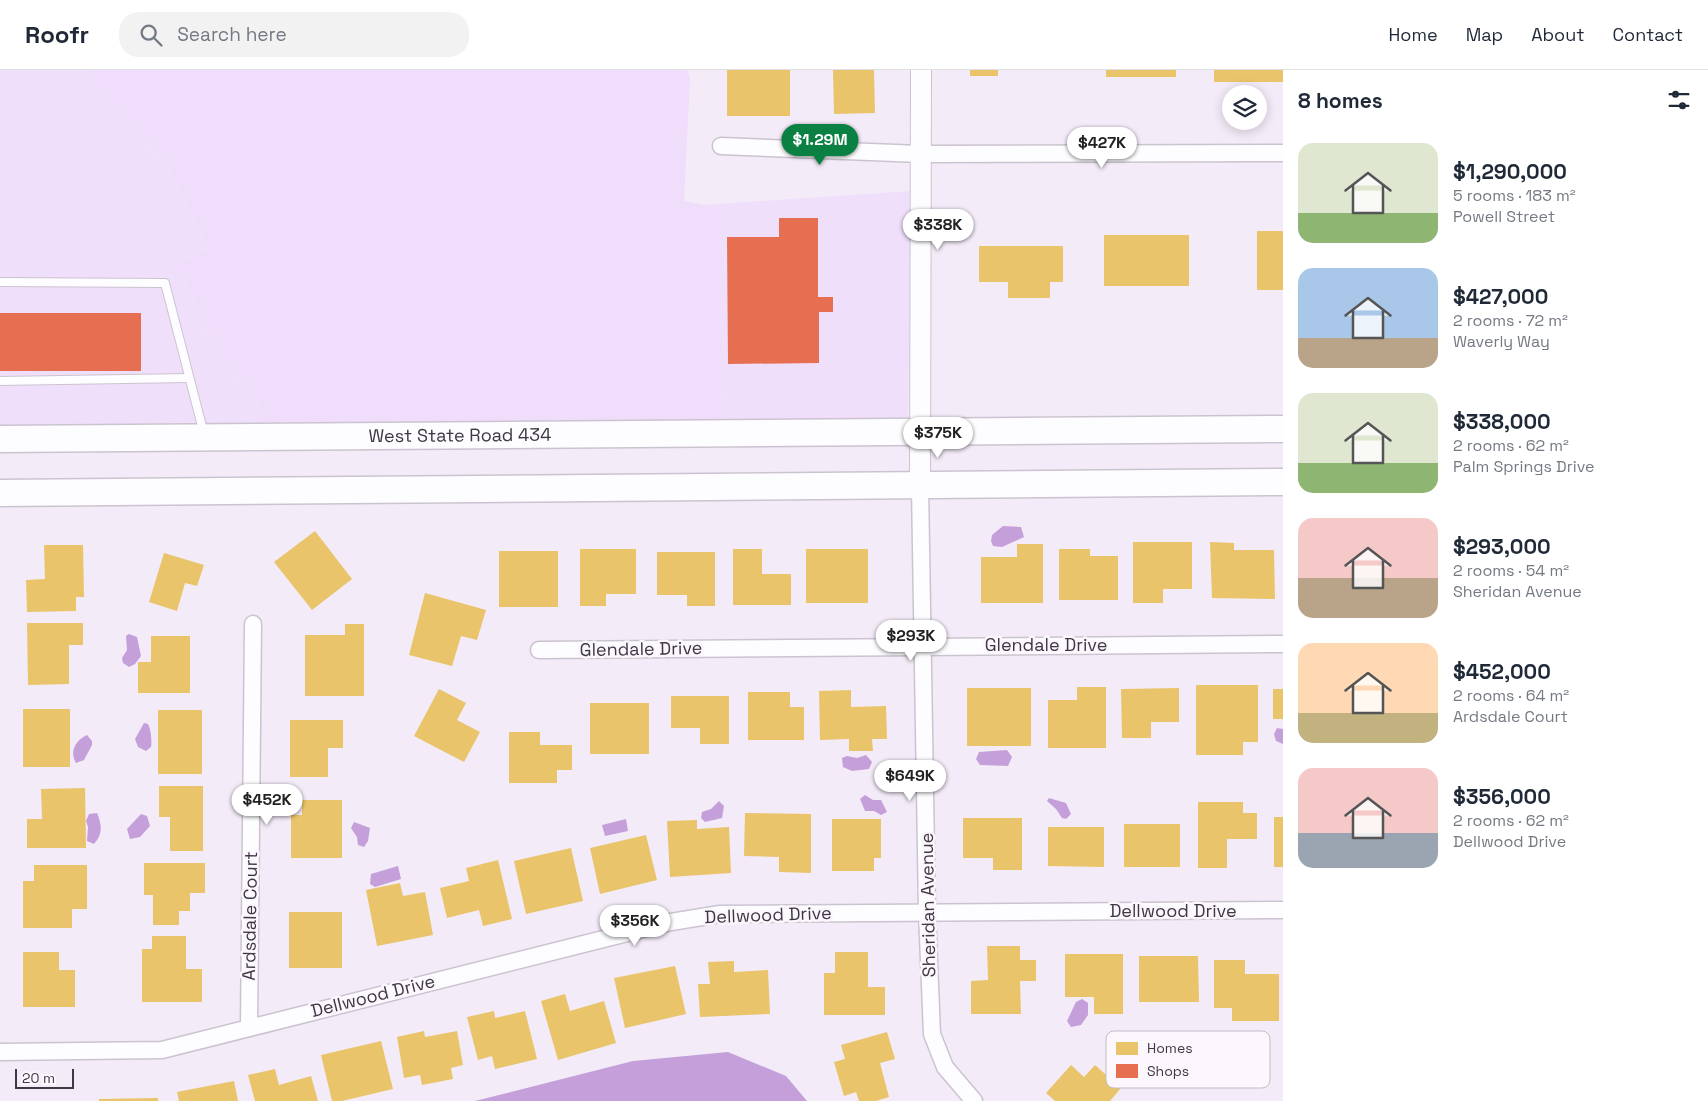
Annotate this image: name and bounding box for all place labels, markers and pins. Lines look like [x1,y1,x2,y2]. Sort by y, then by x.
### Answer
pin: $1.29M [779,124,861,166]
pin: $427K [1067,126,1137,169]
pin: $338K [903,208,973,251]
pin: $375K [903,416,973,459]
pin: $293K [876,620,946,662]
pin: $649K [875,760,945,802]
pin: $452K [232,784,302,826]
pin: $356K [600,904,670,947]

